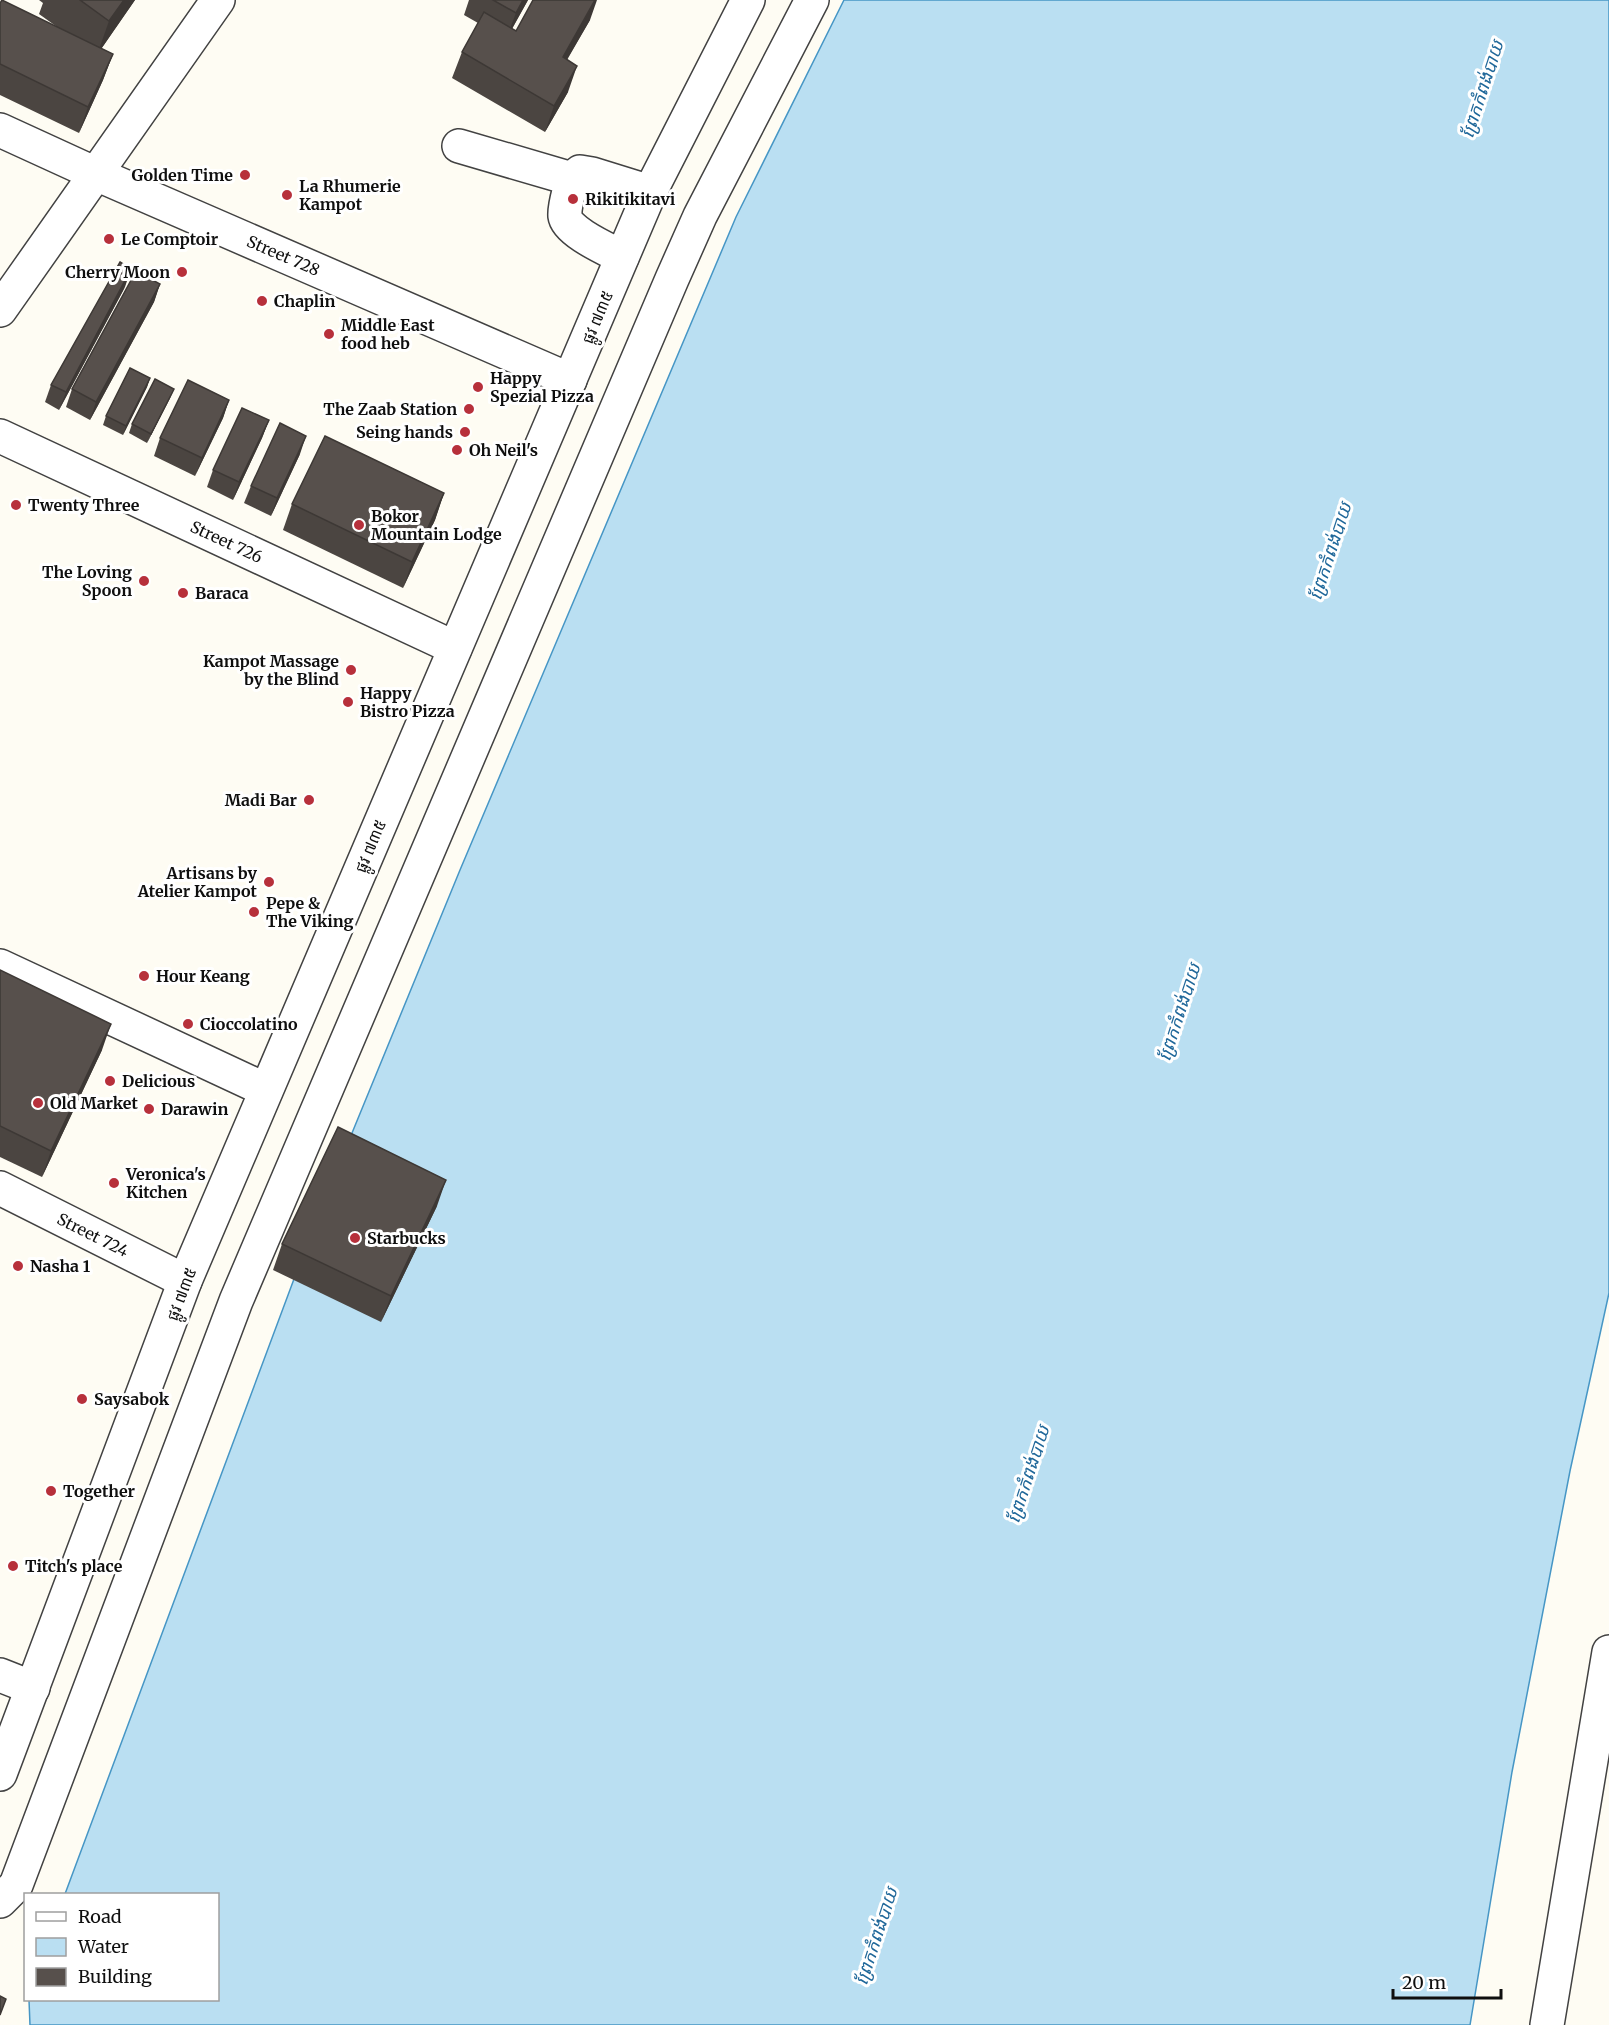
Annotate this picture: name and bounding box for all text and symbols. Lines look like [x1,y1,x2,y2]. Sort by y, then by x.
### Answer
water label: ព្រែកកំពង់បាយ [1455,36,1509,141]
place label: Golden Time [132,165,233,185]
marker: Golden Time [238,168,252,182]
place label: La Rhumerie Kampot [299,176,401,214]
marker: La Rhumerie Kampot [280,188,294,202]
place label: Rikitikitavi [585,189,676,209]
marker: Rikitikitavi [566,192,580,206]
place label: Le Comptoir [121,229,219,249]
street label: Street 728 [244,231,323,280]
marker: Le Comptoir [102,232,116,246]
place label: Cherry Moon [65,262,170,282]
marker: Cherry Moon [175,265,189,279]
street label: ផ្លូវ ៧៣៥ [577,287,621,348]
place label: Chaplin [274,291,335,311]
marker: Chaplin [255,294,269,308]
place label: Middle East food heb [341,315,435,353]
marker: Middle East food heb [322,327,336,341]
place label: Happy Spezial Pizza [490,368,594,406]
marker: Happy Spezial Pizza [471,380,485,394]
place label: The Zaab Station [323,399,457,419]
marker: The Zaab Station [462,402,476,416]
place label: Seing hands [356,422,453,442]
marker: Seing hands [458,425,472,439]
place label: Oh Neil's [469,440,538,460]
marker: Oh Neil's [450,443,464,457]
place label: Twenty Three [28,495,140,515]
marker: Twenty Three [9,498,23,512]
water label: ព្រែកកំពង់បាយ [1303,498,1357,603]
place label: Bokor Mountain Lodge [371,506,502,544]
street label: Street 726 [187,516,266,567]
marker: Bokor Mountain Lodge [352,518,366,532]
place label: The Loving Spoon [42,562,132,600]
marker: The Loving Spoon [137,574,151,588]
place label: Baraca [195,583,249,603]
marker: Baraca [176,586,190,600]
place label: Kampot Massage by the Blind [203,651,339,689]
marker: Kampot Massage by the Blind [344,663,358,677]
place label: Happy Bistro Pizza [360,683,455,721]
marker: Happy Bistro Pizza [341,695,355,709]
place label: Madi Bar [225,790,298,810]
marker: Madi Bar [302,793,316,807]
street label: ផ្លូវ ៧៣៥ [350,816,394,877]
place label: Artisans by Atelier Kampot [137,863,258,901]
marker: Artisans by Atelier Kampot [262,875,276,889]
place label: Pepe & The Viking [266,893,354,931]
marker: Pepe & The Viking [247,905,261,919]
water label: ព្រែកកំពង់បាយ [1152,959,1206,1064]
place label: Hour Keang [156,966,250,986]
marker: Hour Keang [137,969,151,983]
place label: Cioccolatino [200,1014,298,1034]
marker: Cioccolatino [181,1017,195,1031]
place label: Delicious [122,1071,195,1091]
marker: Delicious [103,1074,117,1088]
place label: Old Market [50,1093,138,1113]
marker: Old Market [31,1096,45,1110]
place label: Darawin [161,1099,228,1119]
marker: Darawin [142,1102,156,1116]
place label: Veronica's Kitchen [125,1164,206,1202]
marker: Veronica's Kitchen [107,1176,121,1190]
street label: Street 724 [54,1208,132,1261]
place label: Starbucks [367,1228,446,1248]
marker: Starbucks [348,1231,362,1245]
place label: Nasha 1 [30,1256,91,1276]
marker: Nasha 1 [11,1259,25,1273]
street label: ផ្លូវ ៧៣៥ [162,1264,205,1325]
place label: Saysabok [94,1389,170,1409]
marker: Saysabok [75,1392,89,1406]
water label: ព្រែកកំពង់បាយ [1001,1421,1055,1526]
place label: Together [63,1481,136,1501]
marker: Together [44,1484,58,1498]
place label: Titch's place [25,1556,123,1576]
marker: Titch's place [6,1559,20,1573]
water label: ព្រែកកំពង់បាយ [849,1883,903,1988]
legend [24,1893,219,2001]
text: Road [78,1905,122,1928]
text: Water [77,1935,129,1958]
scale bar [1393,1962,1501,2000]
text: Building [78,1965,152,1988]
text: 20 m [1402,1971,1446,1994]

